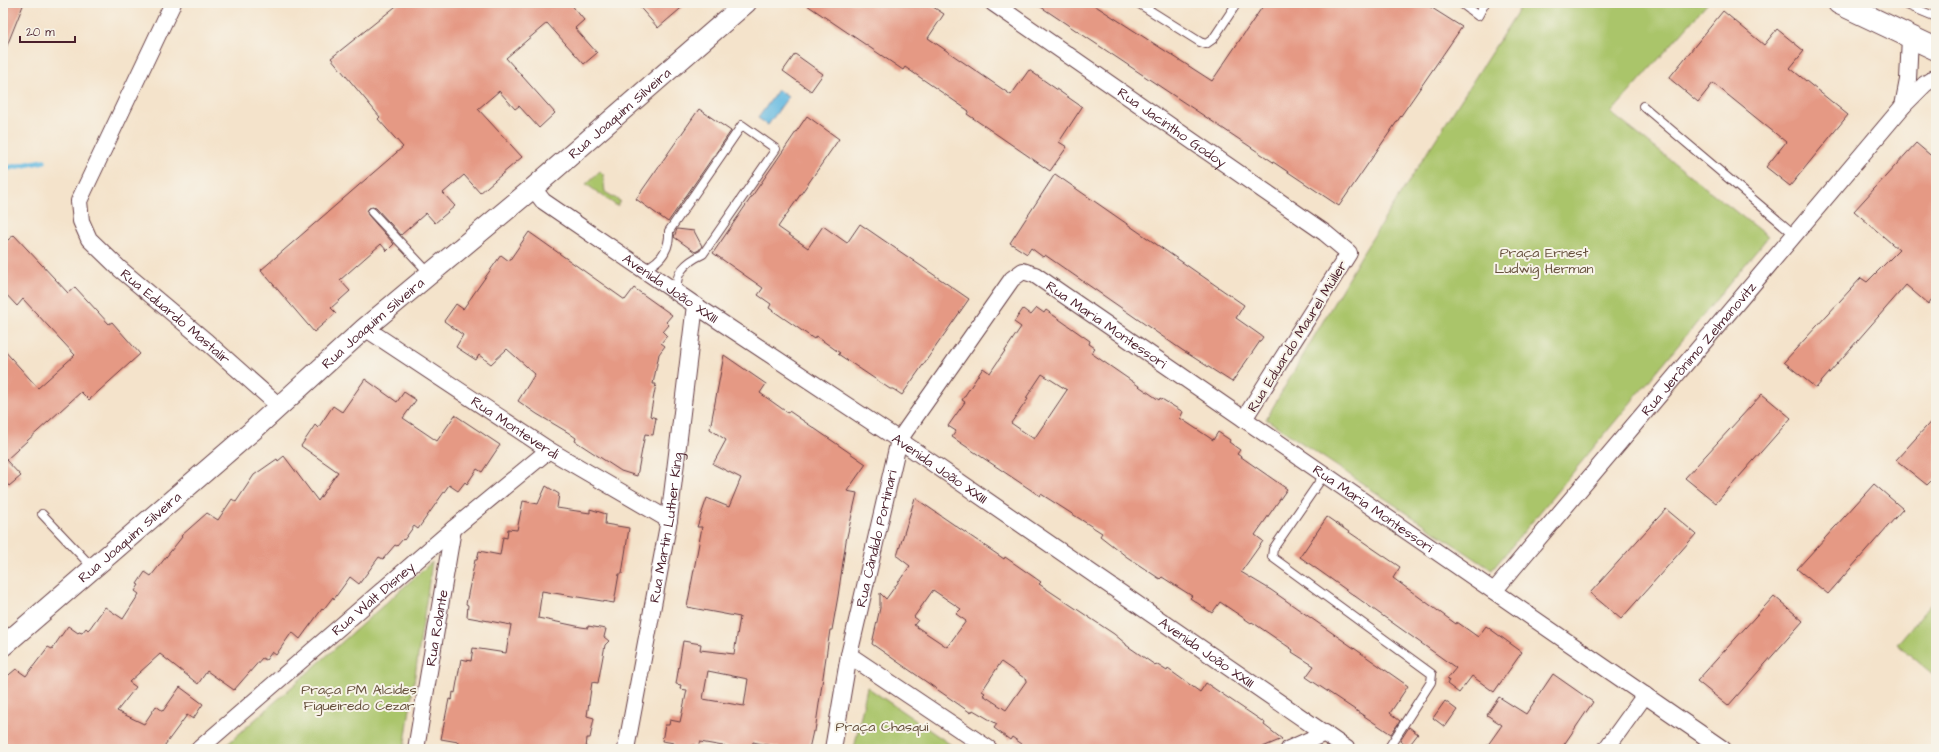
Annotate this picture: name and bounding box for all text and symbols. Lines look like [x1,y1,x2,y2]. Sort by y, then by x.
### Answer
scale bar [20,18,75,44]
text: 20 m [26,24,55,41]
street label: Rua Joaquim Silveira [564,63,676,164]
street label: Rua Jacintho Godoy [1113,83,1231,173]
park label: Praça Ernest Ludwig Herman [1494,243,1594,279]
street label: Avenida João XXIII [618,249,722,329]
street label: Rua Eduardo Maurel Müller [1243,257,1353,416]
street label: Rua Eduardo Mastalir [116,264,235,369]
street label: Rua Joaquim Silveira [318,274,429,374]
street label: Rua Maria Montessori [1042,276,1170,374]
street label: Rua Jerônimo Zelmanovitz [1637,278,1761,421]
street label: Rua Monteverdi [467,392,562,465]
street label: Avenida João XXIII [888,429,991,509]
street label: Rua Martin Luther King [645,451,688,605]
street label: Rua Maria Montessori [1308,460,1437,558]
street label: Rua Cândido Portinari [851,468,903,609]
street label: Rua Joaquim Silveira [74,488,186,588]
street label: Rua Walt Disney [328,557,420,641]
street label: Rua Rolante [421,588,454,668]
street label: Avenida João XXIII [1154,613,1258,693]
park label: Praça PM Alcides Figueiredo Cezar [301,680,417,716]
park label: Praça Chasqui [836,717,928,737]

